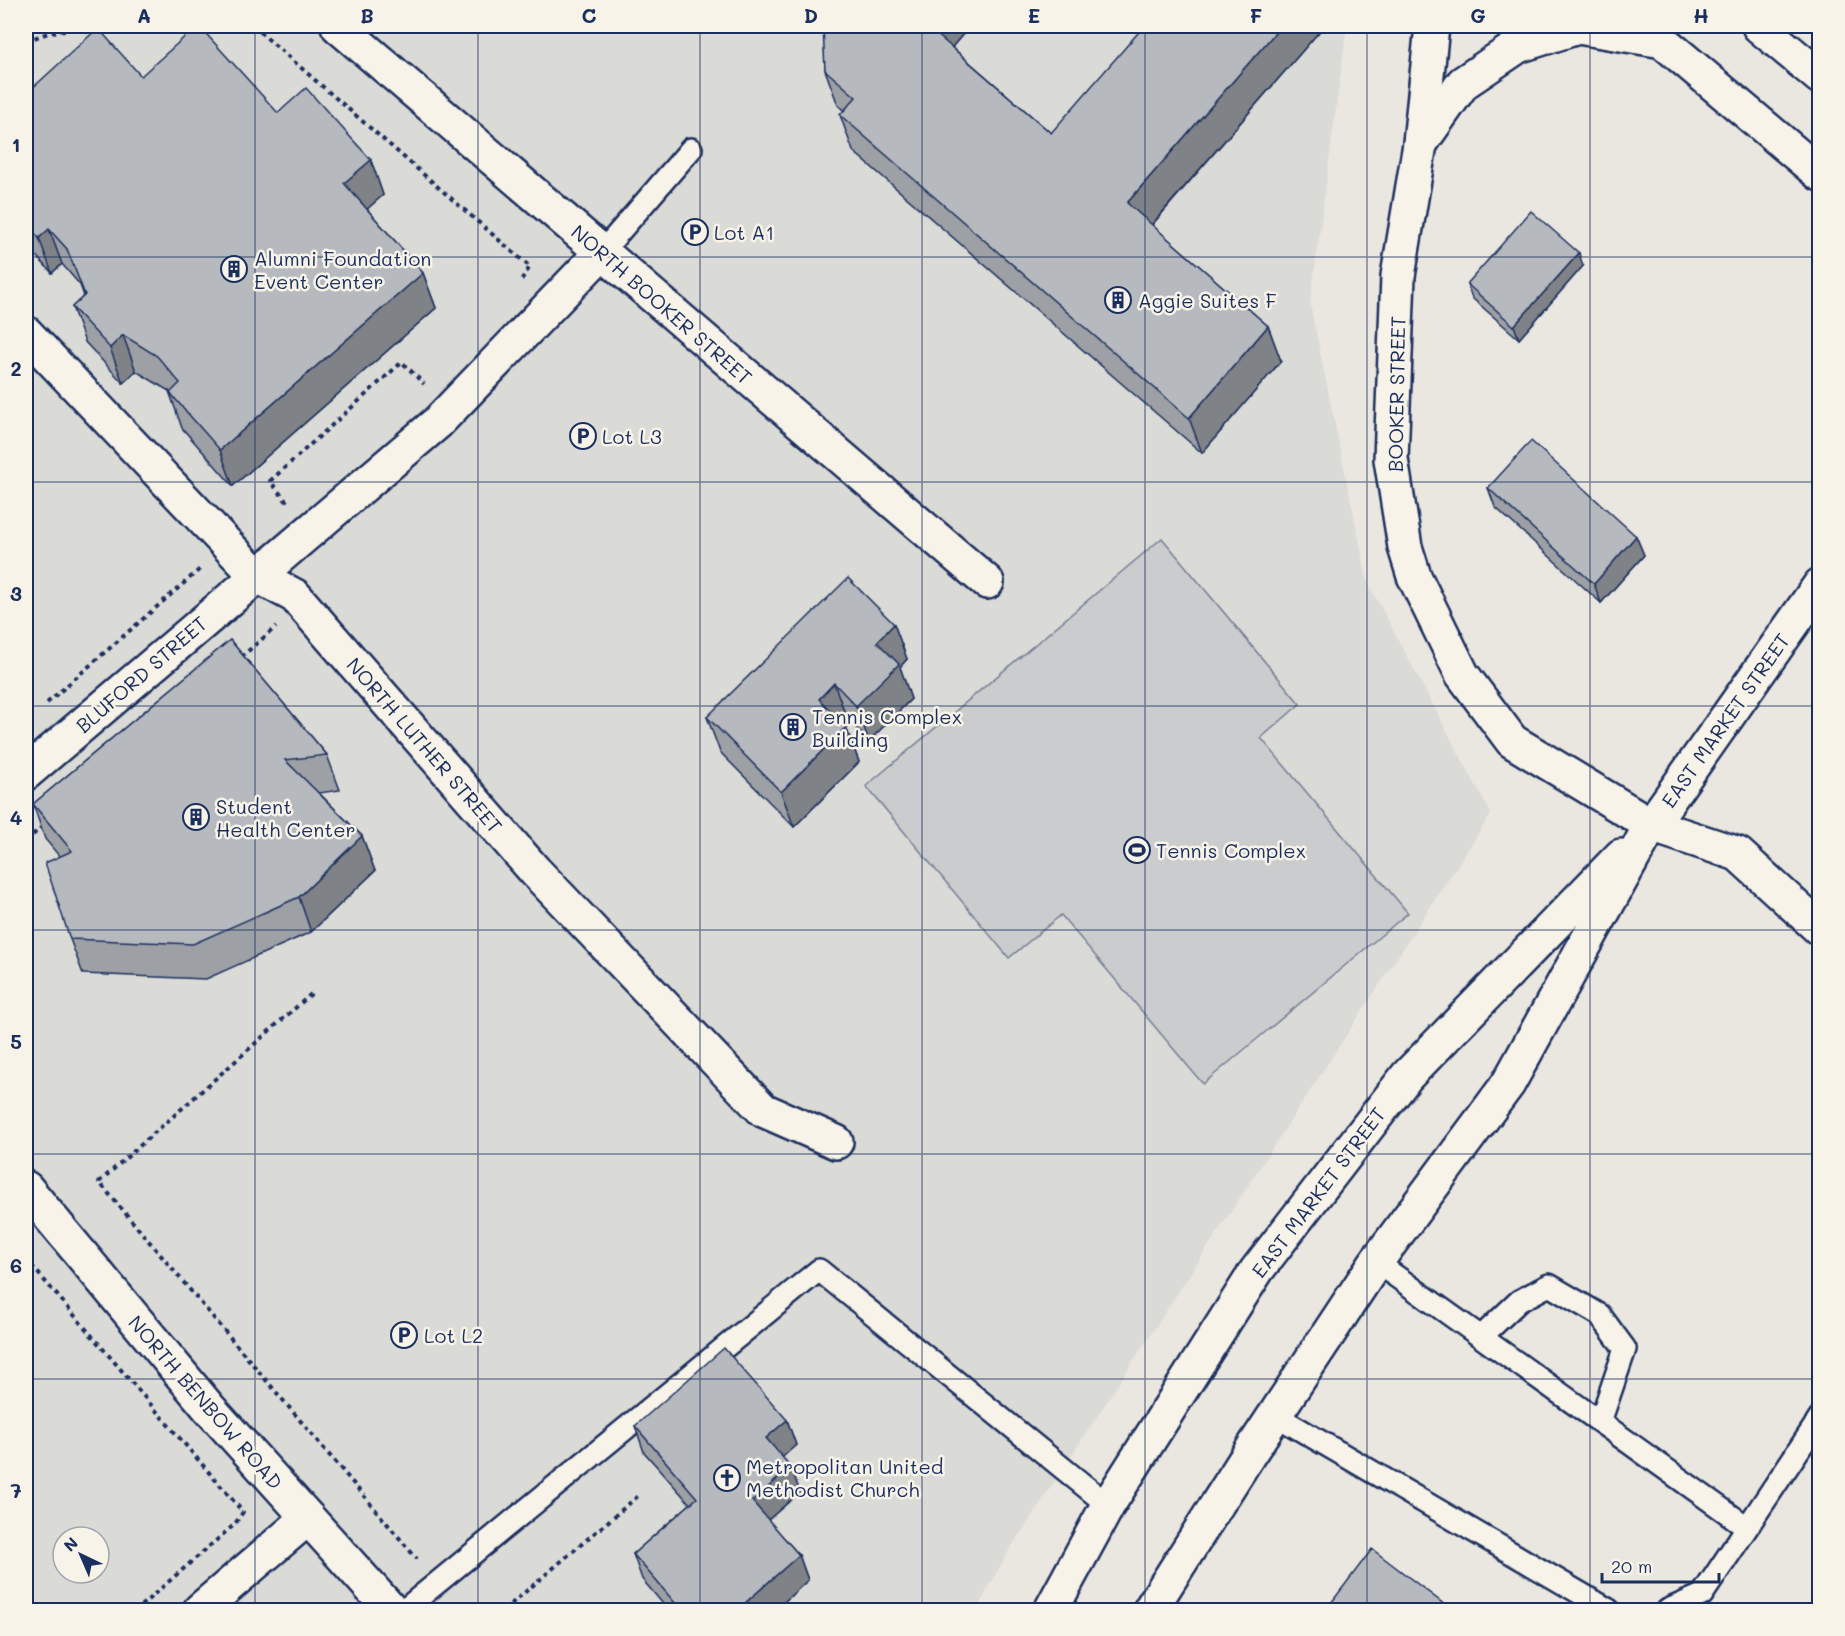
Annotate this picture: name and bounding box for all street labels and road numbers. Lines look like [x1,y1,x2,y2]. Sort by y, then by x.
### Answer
street label: NORTH BOOKER STREET [566,218,758,390]
street label: BOOKER STREET [1382,316,1410,472]
street label: BLUFORD STREET [70,610,212,738]
street label: EAST MARKET STREET [1655,628,1795,812]
street label: NORTH LUTHER STREET [342,652,508,838]
street label: EAST MARKET STREET [1245,1101,1391,1283]
street label: NORTH BENBOW ROAD [123,1310,289,1494]

